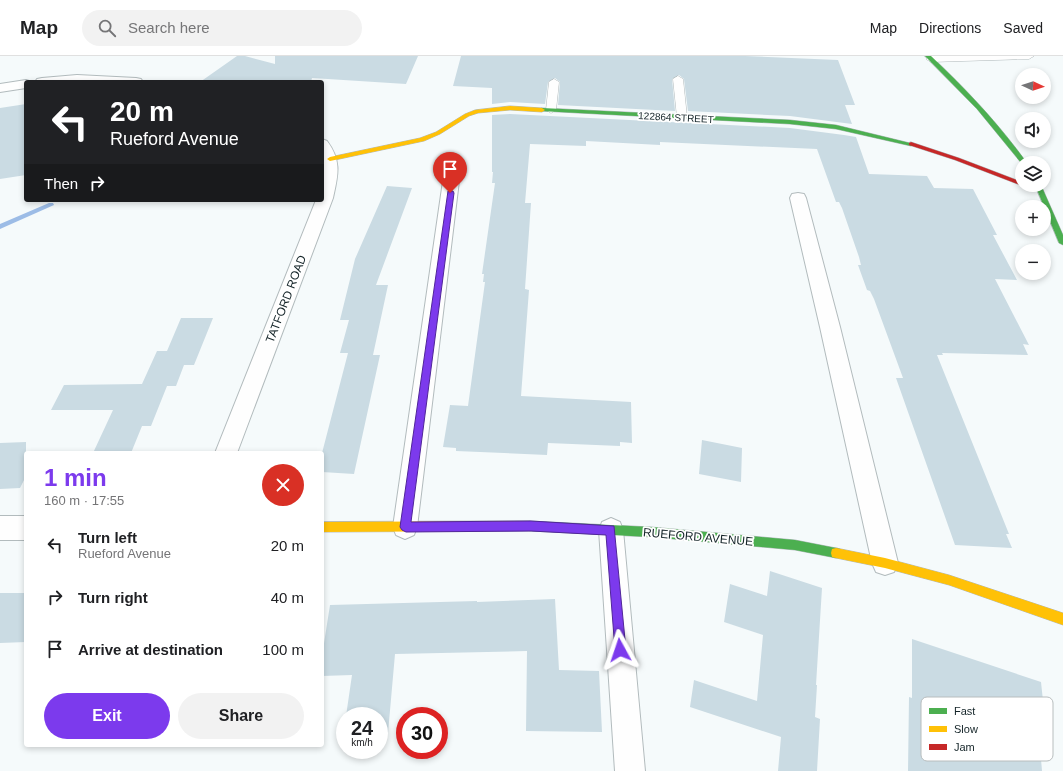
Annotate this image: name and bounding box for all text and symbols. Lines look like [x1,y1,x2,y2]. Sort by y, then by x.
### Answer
search box [82,10,362,46]
text: Map [20,17,58,38]
icon: search [96,17,118,39]
text: Search here [128,19,210,36]
text: Map [870,20,897,36]
text: Directions [919,20,981,36]
text: Saved [1003,20,1043,36]
north arrow [1015,68,1051,104]
map controls [1015,68,1051,280]
icon: left [44,96,96,148]
text: 20 m [110,96,174,127]
street label: 122864 STREET [638,110,714,125]
button: sound [1015,112,1051,148]
text: Rueford Avenue [110,129,239,149]
pin [433,152,467,193]
button: layers [1015,156,1051,192]
icon: arrive [439,158,461,180]
icon: right [86,172,108,194]
text: Then [44,175,78,192]
button: + [1015,200,1051,236]
button: − [1015,244,1051,280]
street label: TATFORD ROAD [263,253,309,345]
text: 1 min [44,464,107,491]
button: close [262,464,304,506]
text: 160 m · 17:55 [44,493,124,508]
street label: RUEFORD AVENUE [642,525,754,549]
text: Turn left [78,529,137,546]
icon: left [44,534,66,556]
text: 20 m [271,537,304,554]
text: Rueford Avenue [78,546,171,561]
icon: right [44,586,66,608]
text: Turn right [78,589,148,606]
text: 40 m [271,589,304,606]
position arrow [599,629,641,671]
icon: arrive [44,638,66,660]
text: Arrive at destination [78,641,223,658]
text: 100 m [262,641,304,658]
button: Exit [44,693,170,739]
button: Share [178,693,304,739]
legend [921,697,1053,761]
text: Fast [954,705,975,717]
speed limit sign: 30 [396,707,448,759]
text: 24 [351,717,373,739]
text: Slow [954,723,978,735]
text: km/h [351,737,373,748]
text: Jam [954,741,975,753]

